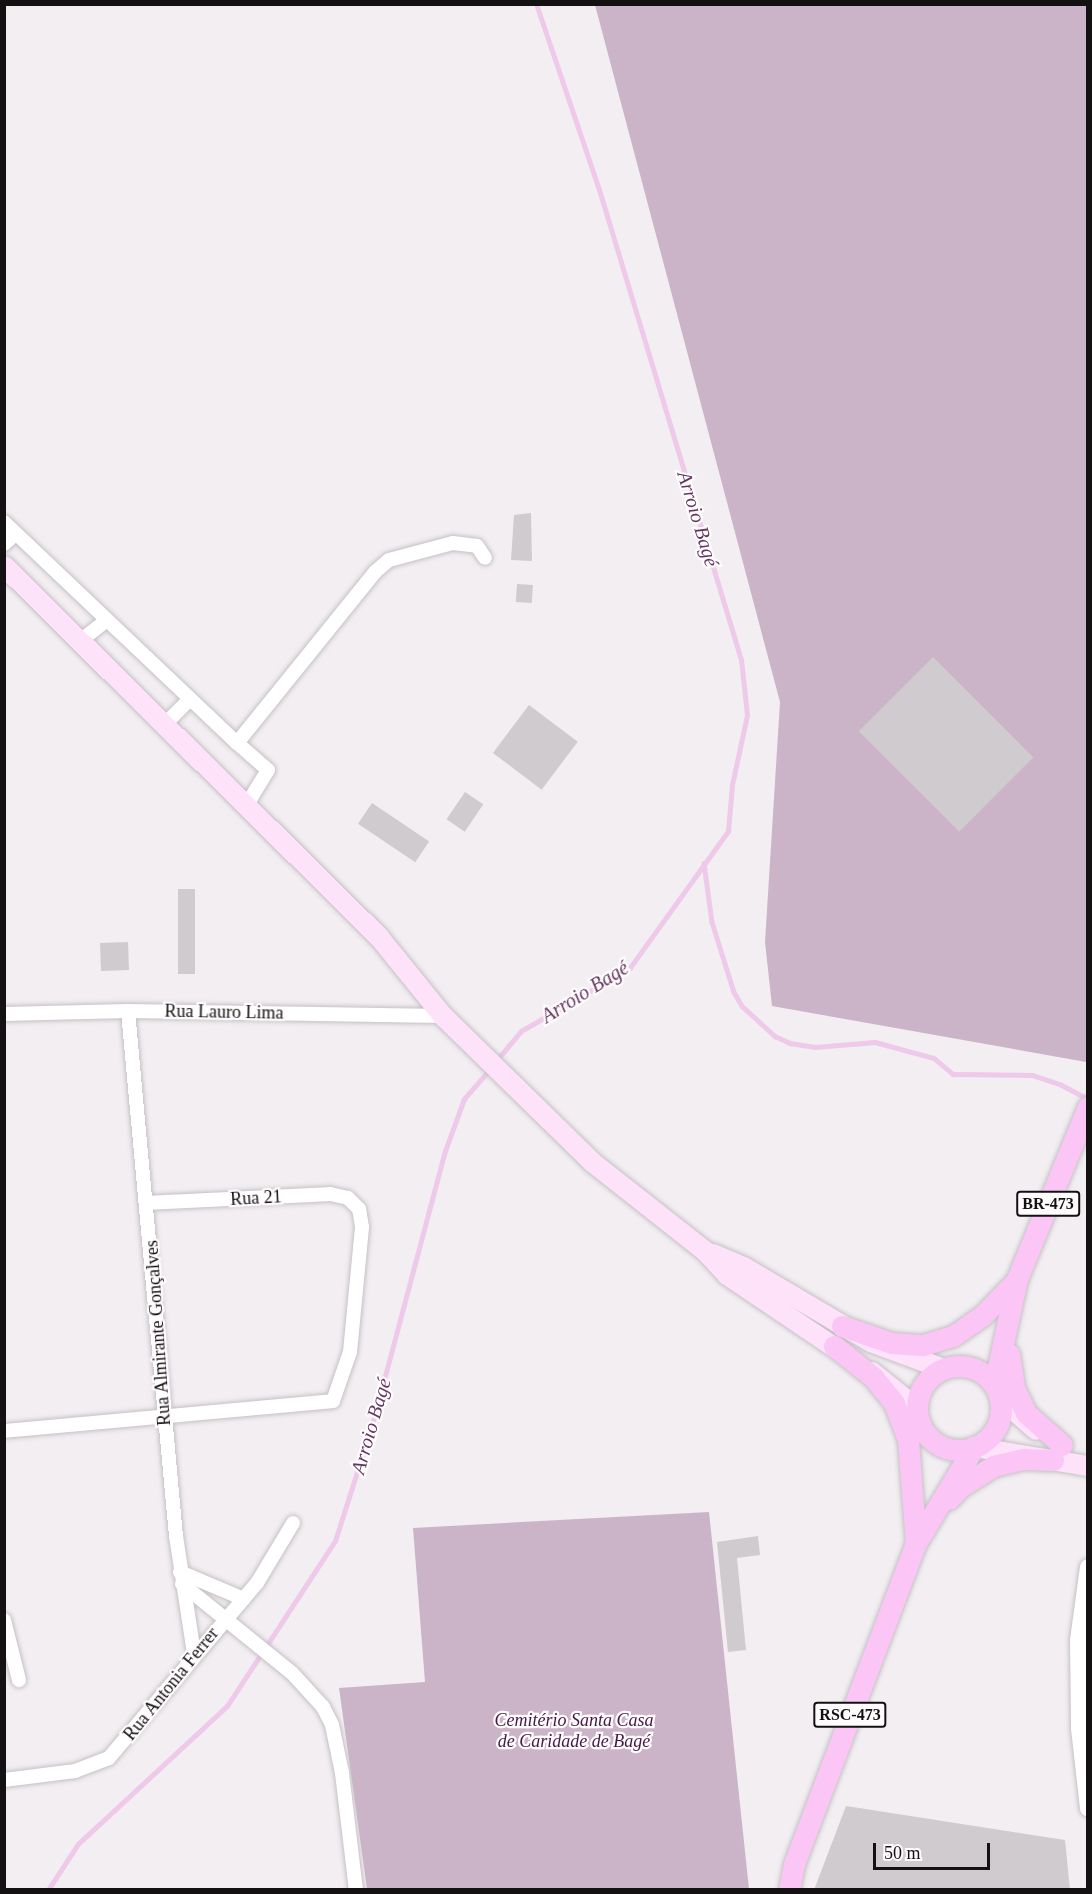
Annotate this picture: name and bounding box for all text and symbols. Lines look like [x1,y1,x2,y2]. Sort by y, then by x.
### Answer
water label: Arroio Bagé [672,468,724,570]
water label: Arroio Bagé [537,956,633,1028]
street label: Rua Lauro Lima [164,1000,284,1024]
street label: Rua 21 [230,1186,282,1210]
road number: BR-473 [1015,1191,1081,1217]
street label: Rua Almirante Gonçalves [141,1239,175,1427]
water label: Arroio Bagé [346,1375,396,1477]
street label: Rua Antonia Ferrer [119,1623,223,1745]
road number: RSC-473 [812,1702,888,1728]
park label: Cemitério Santa Casa de Caridade de Bagé [494,1710,654,1752]
scale bar [876,1831,993,1869]
text: 50 m [884,1843,921,1863]

